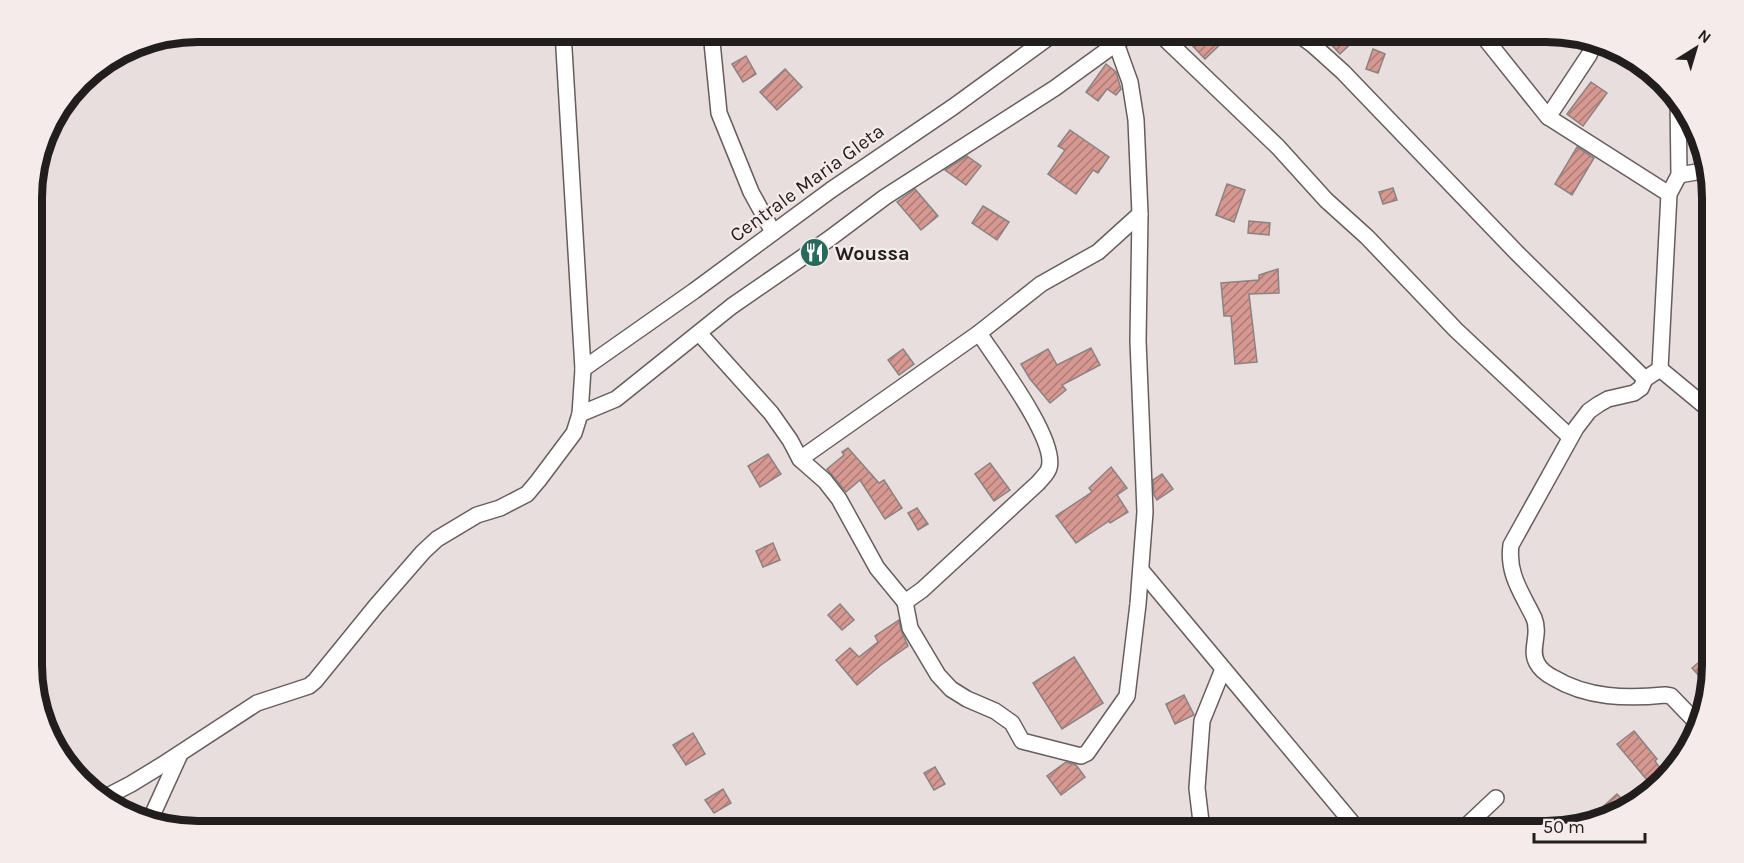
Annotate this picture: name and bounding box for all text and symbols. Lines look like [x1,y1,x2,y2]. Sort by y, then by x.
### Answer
north arrow [1666,18,1726,78]
text: N [1694,25,1715,47]
street label: Centrale Maria Gleta [725,119,889,247]
restaurant icon: Woussa [798,237,830,269]
place label: Woussa [835,242,910,265]
scale bar [1534,806,1645,844]
text: 50 m [1543,816,1585,838]

